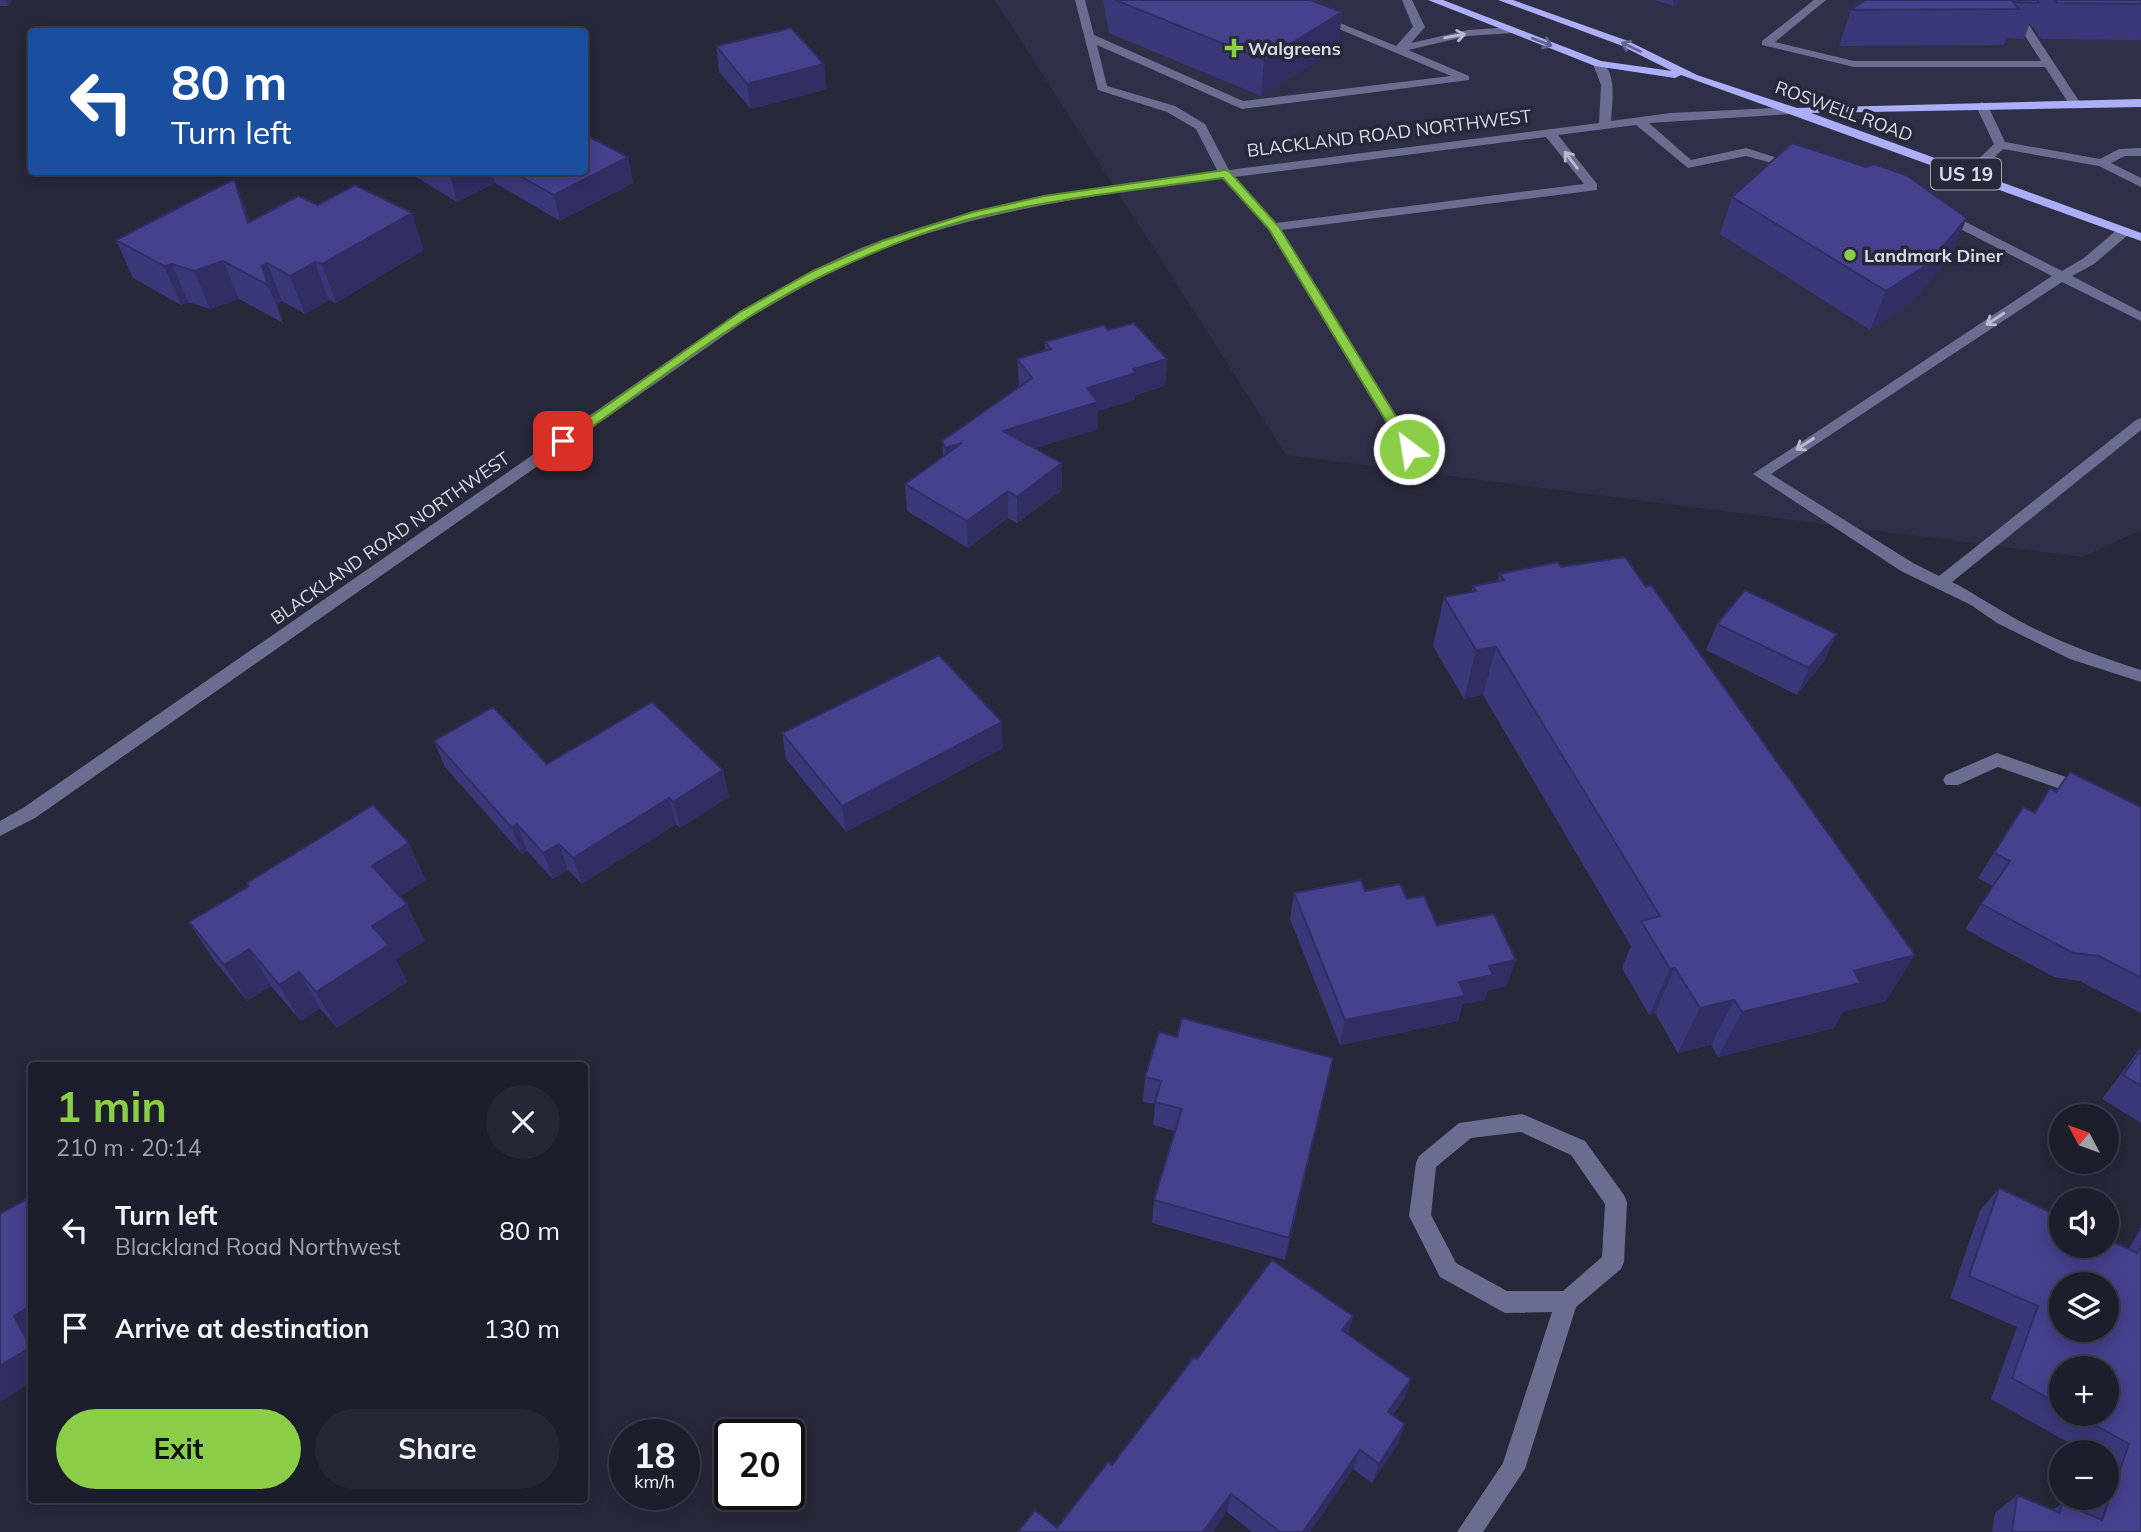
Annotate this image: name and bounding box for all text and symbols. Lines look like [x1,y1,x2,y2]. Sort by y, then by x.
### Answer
one-way arrow [1443,28,1466,42]
place label: Walgreens [1248,37,1341,60]
one-way arrow [1531,37,1553,49]
one-way arrow [1621,39,1642,52]
marker: Walgreens [1226,40,1242,56]
text: 80 m [171,51,287,112]
icon: left [56,56,147,147]
street label: ROSWELL ROAD [1772,75,1916,147]
street label: BLACKLAND ROAD NORTHWEST [1245,104,1533,162]
text: Turn left [171,112,291,152]
one-way arrow [1564,151,1579,169]
road number: US 19 [1931,158,2001,190]
place label: Landmark Diner [1864,244,2004,267]
marker: Landmark Diner [1842,247,1858,263]
one-way arrow [1986,312,2006,326]
pin [533,411,593,471]
position arrow [1372,412,1446,486]
icon: arrive [544,422,582,460]
one-way arrow [1796,437,1815,451]
street label: BLACKLAND ROAD NORTHWEST [266,446,514,630]
text: 1 min [56,1080,167,1133]
button: close [486,1085,560,1159]
north arrow [2049,1104,2119,1174]
map controls [2049,1104,2119,1510]
text: 210 m · 20:14 [56,1133,201,1162]
button: sound [2049,1188,2119,1258]
text: Turn left [115,1199,217,1232]
icon: left [56,1211,94,1249]
text: 80 m [499,1214,560,1247]
text: Blackland Road Northwest [115,1232,400,1261]
button: layers [2049,1272,2119,1342]
icon: arrive [56,1309,94,1347]
text: Arrive at destination [115,1312,370,1345]
text: 130 m [484,1312,560,1345]
button: + [2049,1356,2119,1426]
button: Exit [56,1409,301,1489]
button: Share [315,1409,560,1489]
speed limit sign: 20 [714,1419,805,1510]
text: 18 [633,1433,676,1477]
button: − [2049,1440,2119,1510]
text: km/h [634,1470,675,1493]

